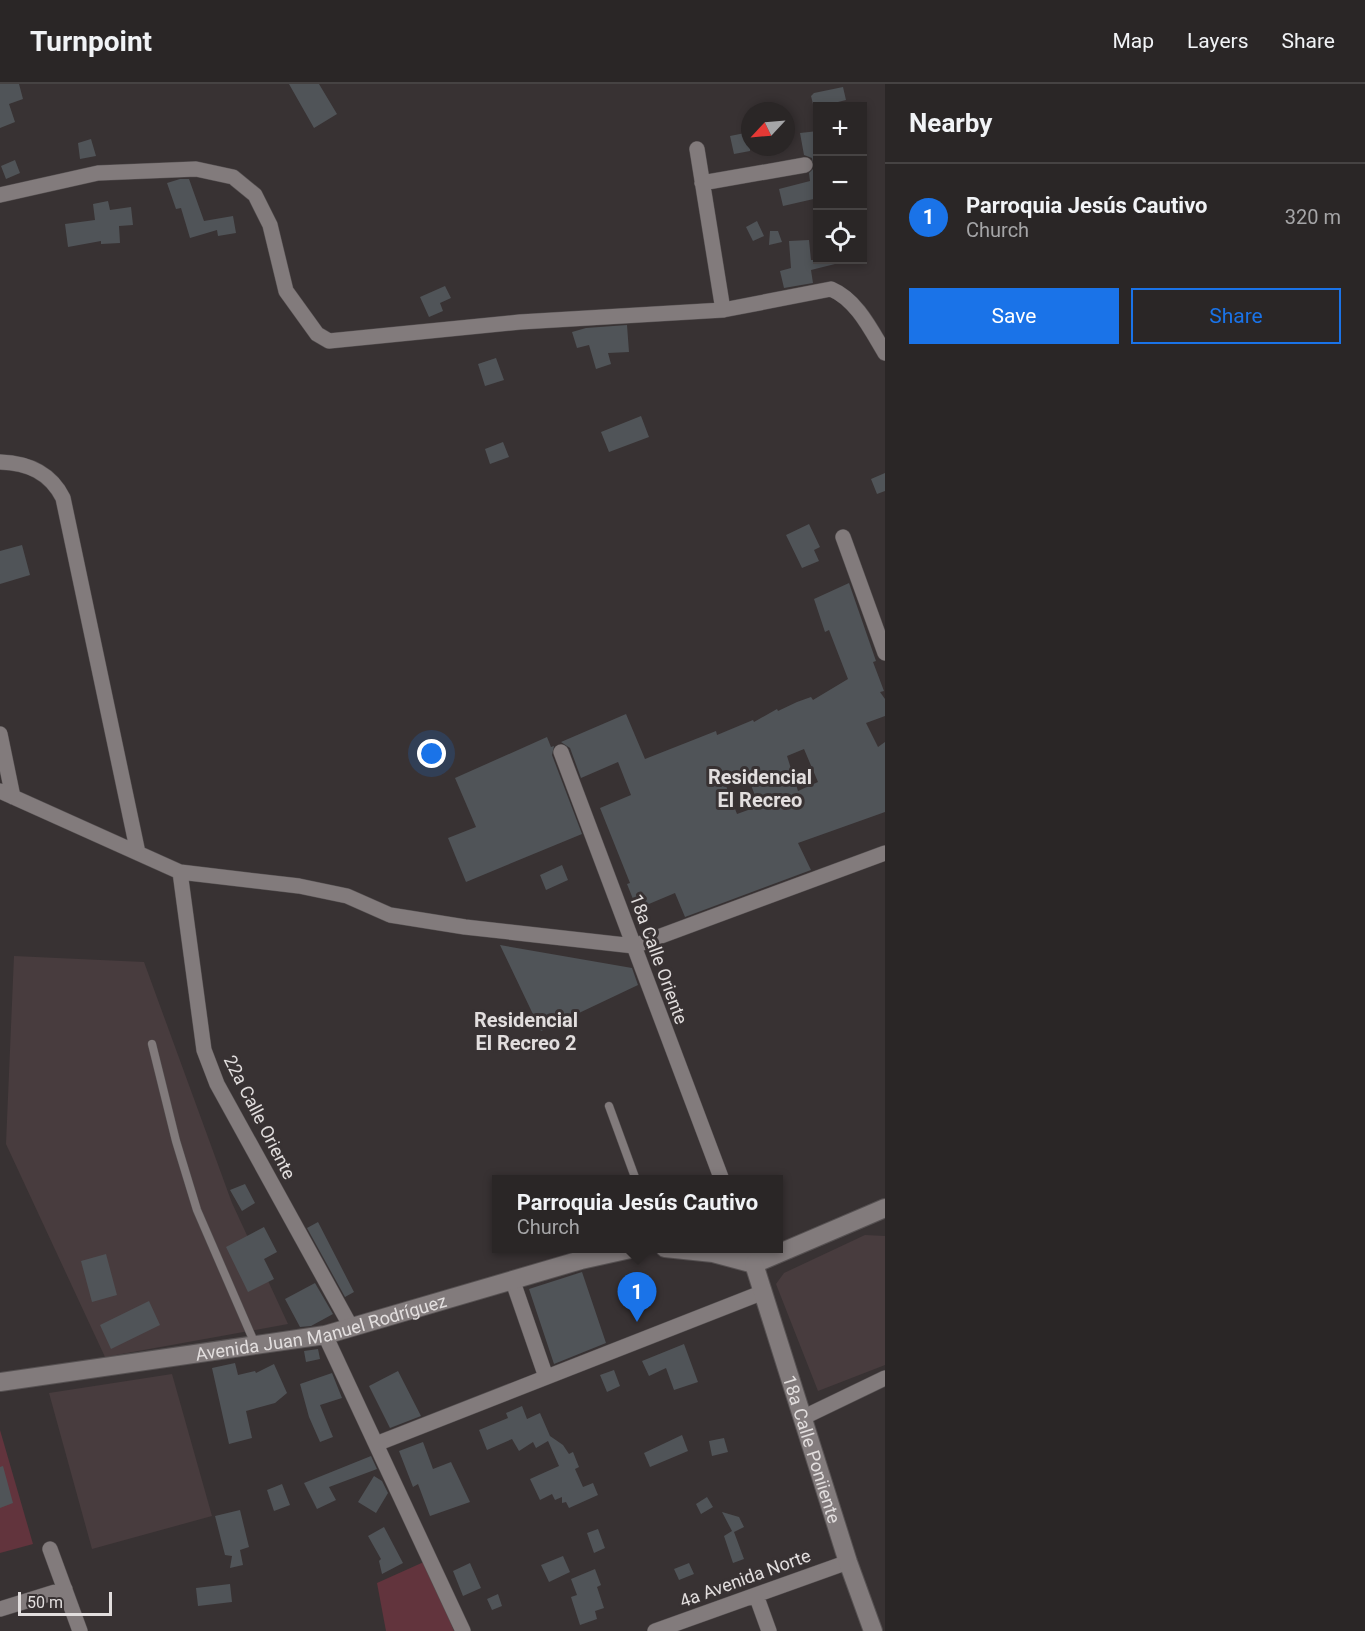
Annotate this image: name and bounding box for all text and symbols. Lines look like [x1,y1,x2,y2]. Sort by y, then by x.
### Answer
text: Turnpoint [30,25,152,58]
text: Map [1112,29,1154,53]
text: Layers [1187,29,1248,53]
text: Share [1281,29,1335,53]
north arrow [741,102,795,156]
map controls [813,102,867,264]
button: + [813,102,867,156]
text: Nearby [909,108,992,138]
button: − [813,156,867,210]
text: Parroquia Jesús Cautivo [966,193,1208,218]
text: 1 [923,205,934,229]
text: 320 m [1285,205,1341,229]
button: locate [813,210,867,264]
text: Church [966,218,1029,242]
button: Save [909,288,1119,344]
button: Share [1131,288,1341,344]
your location [417,739,446,768]
district label: Residencial El Recreo [708,765,812,812]
street label: 18a Calle Oriente [626,891,692,1027]
district label: Residencial El Recreo 2 [474,1008,578,1055]
street label: 22a Calle Oriente [220,1051,300,1183]
popup [492,1175,783,1253]
text: Parroquia Jesús Cautivo [517,1190,758,1215]
text: Church [517,1215,580,1239]
pin: 1 [618,1272,656,1322]
street label: Avenida Juan Manuel Rodríguez [194,1289,449,1364]
street label: 18a Calle Poniiente [779,1372,846,1526]
street label: 4a Avenida Norte [677,1545,813,1611]
scale bar [18,1589,112,1616]
text: 50 m [27,1593,63,1612]

